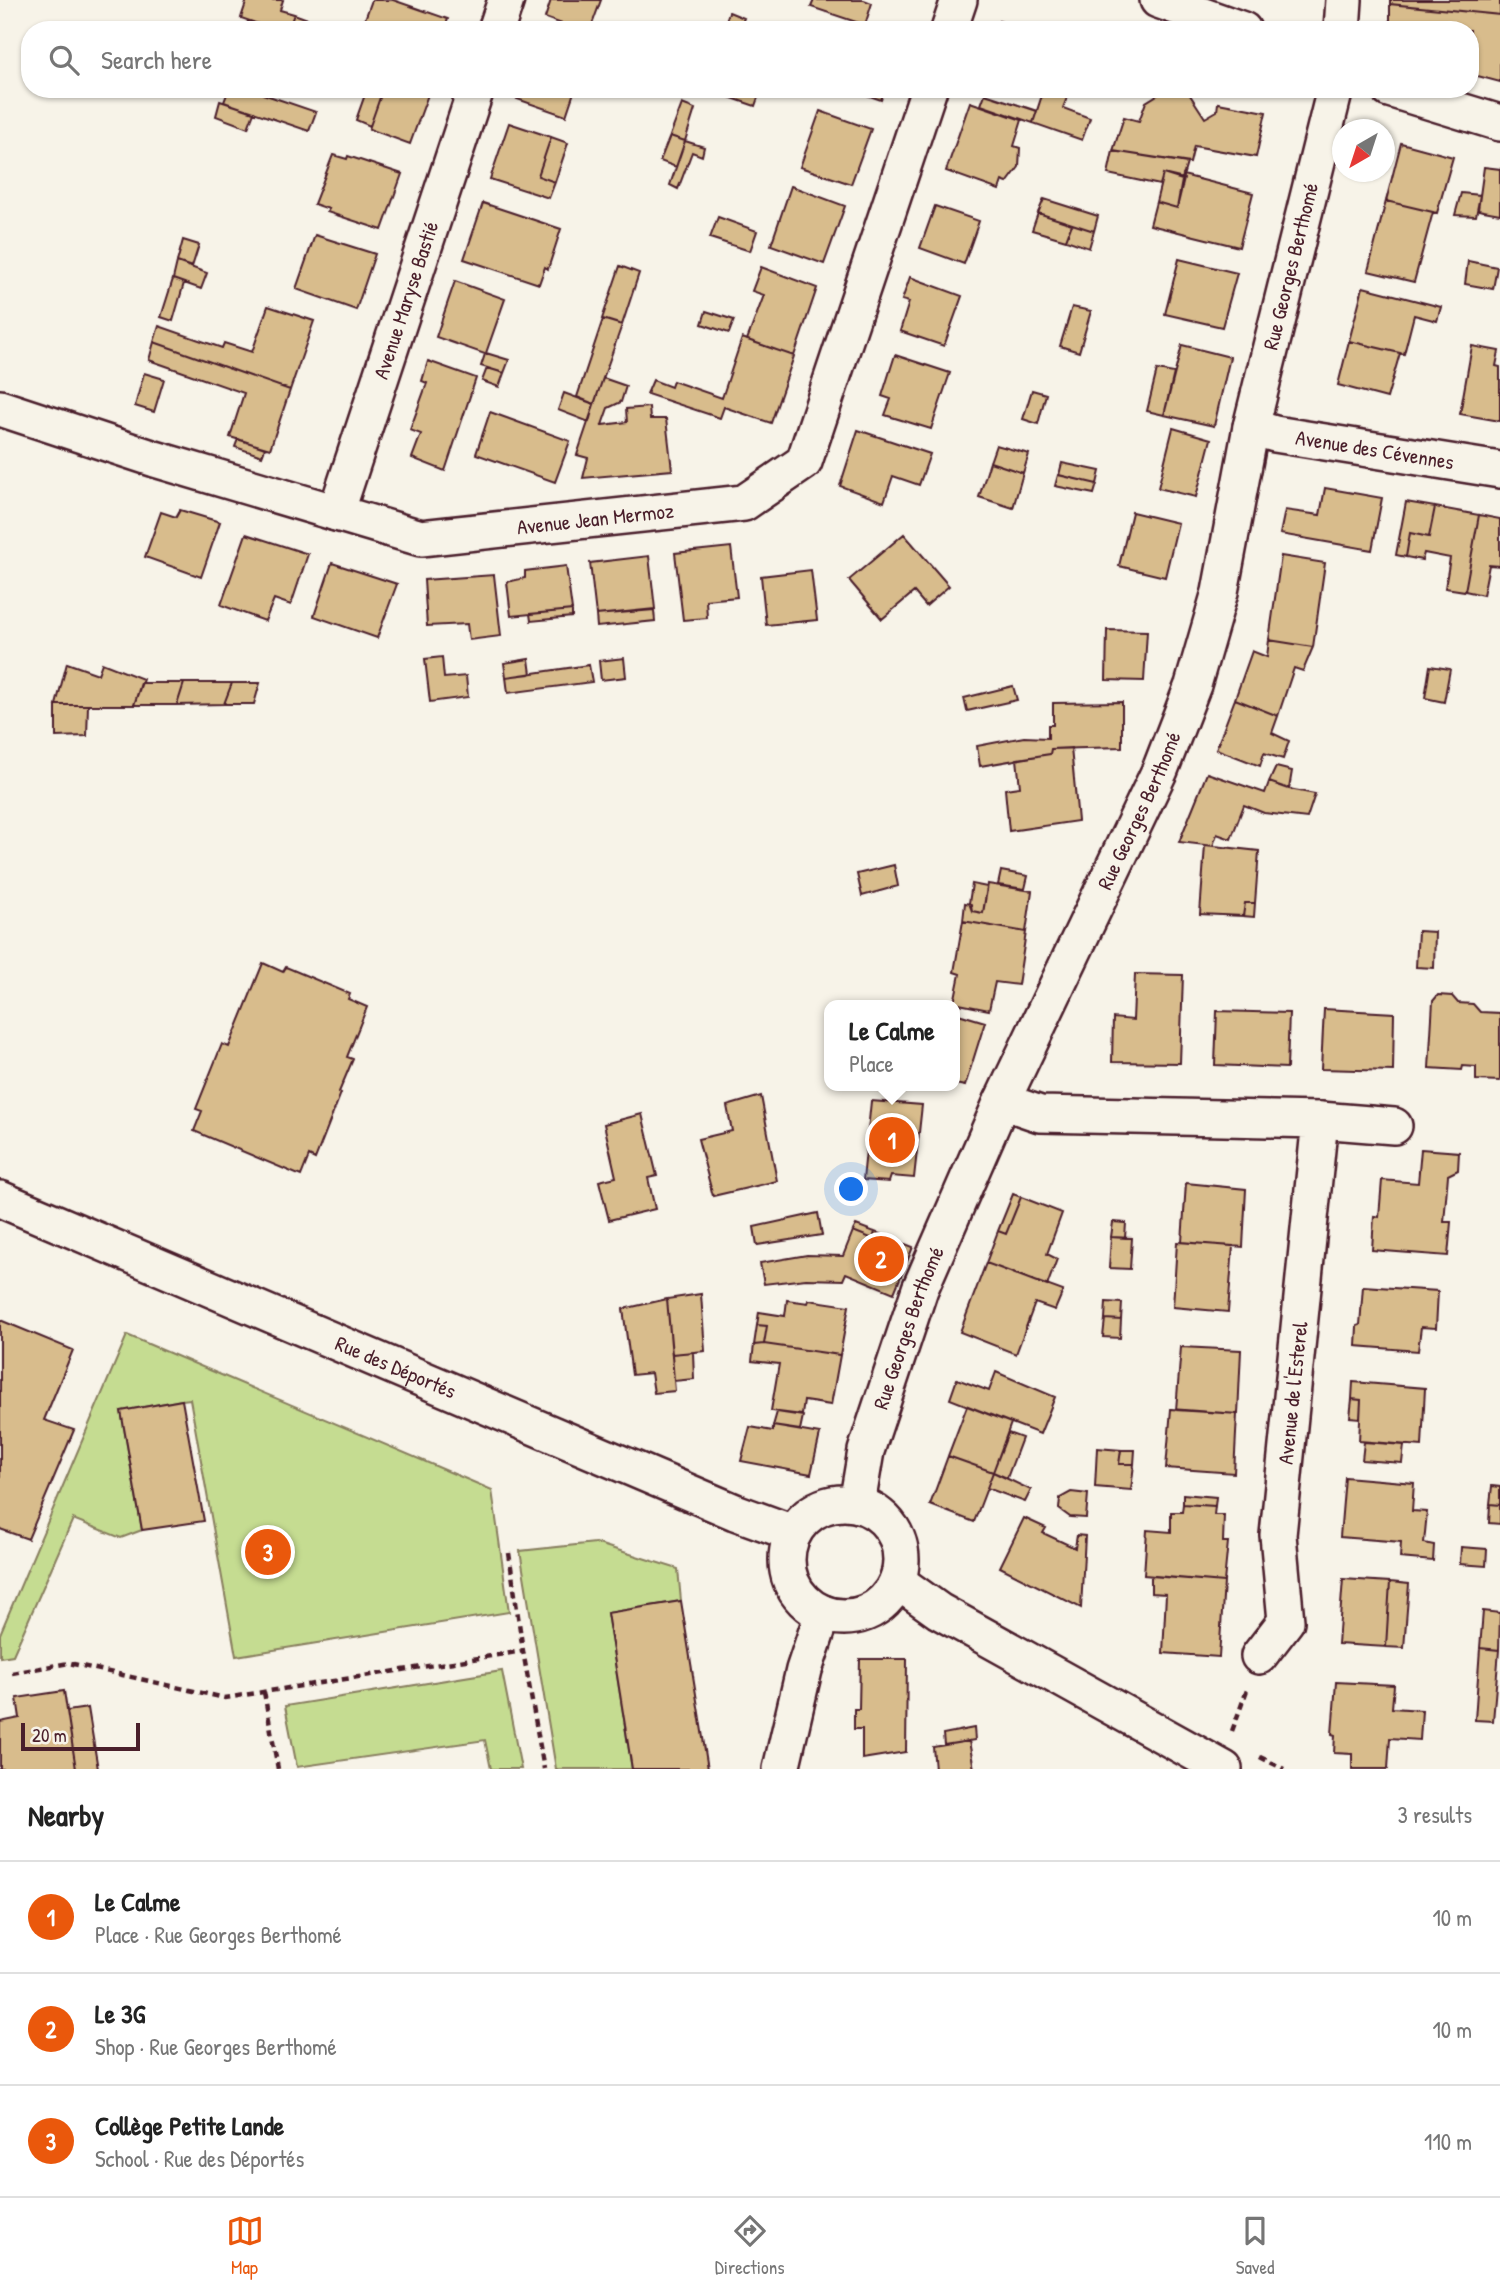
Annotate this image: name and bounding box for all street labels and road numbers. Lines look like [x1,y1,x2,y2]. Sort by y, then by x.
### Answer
street label: Rue Georges Berthomé [1256,180,1325,353]
street label: Avenue Maryse Bastié [366,218,445,383]
street label: Avenue des Cévennes [1294,423,1456,476]
street label: Avenue Jean Mermoz [515,496,675,542]
street label: Rue Georges Berthomé [1090,727,1188,894]
street label: Rue Georges Berthomé [866,1242,951,1413]
street label: Avenue de l'Esterel [1271,1320,1314,1466]
street label: Rue des Déportés [331,1329,460,1405]

